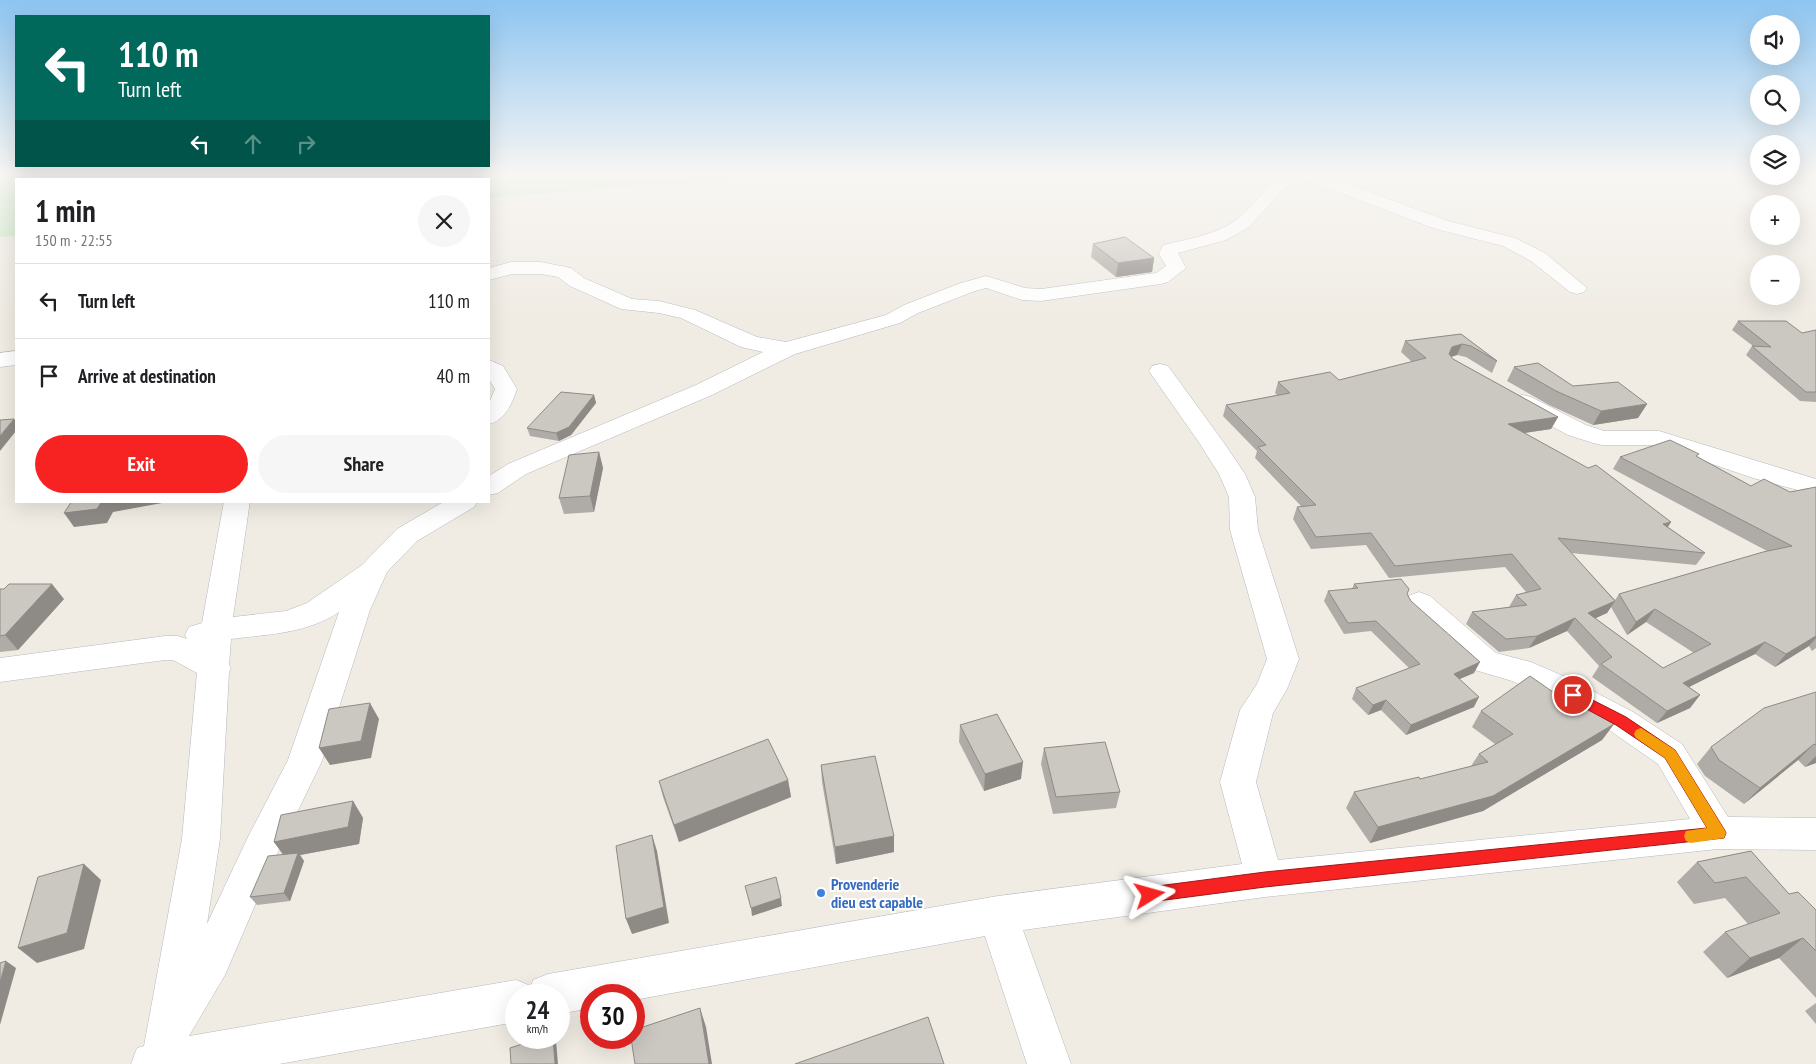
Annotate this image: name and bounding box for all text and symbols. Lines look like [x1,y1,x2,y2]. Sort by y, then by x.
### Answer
map controls [1750,15,1800,305]
button: sound [1750,15,1800,65]
text: 110 m [118,31,199,77]
icon: left [35,35,100,100]
text: Turn left [118,75,182,103]
button: search [1750,75,1800,125]
icon: left [186,130,214,158]
icon: ahead [239,130,267,158]
icon: right [292,130,320,158]
button: layers [1750,135,1800,185]
text: 1 min [35,191,96,230]
button: close [418,195,470,247]
button: + [1750,195,1800,245]
text: 150 m · 22:55 [35,230,113,250]
button: − [1750,255,1800,305]
icon: left [35,287,63,315]
text: Turn left [78,289,135,313]
text: 110 m [428,289,470,313]
icon: arrive [35,362,63,390]
text: Arrive at destination [78,364,216,388]
text: 40 m [437,364,470,388]
button: Exit [35,435,248,493]
button: Share [258,435,470,493]
pin [1552,674,1594,716]
icon: arrive [1559,681,1587,709]
position arrow [1123,868,1175,920]
place label: Provenderie dieu est capable [831,874,923,912]
marker: Provenderie dieu est capable [815,887,827,899]
speed limit sign: 30 [580,984,645,1049]
text: 24 [526,994,549,1026]
text: km/h [527,1021,548,1036]

